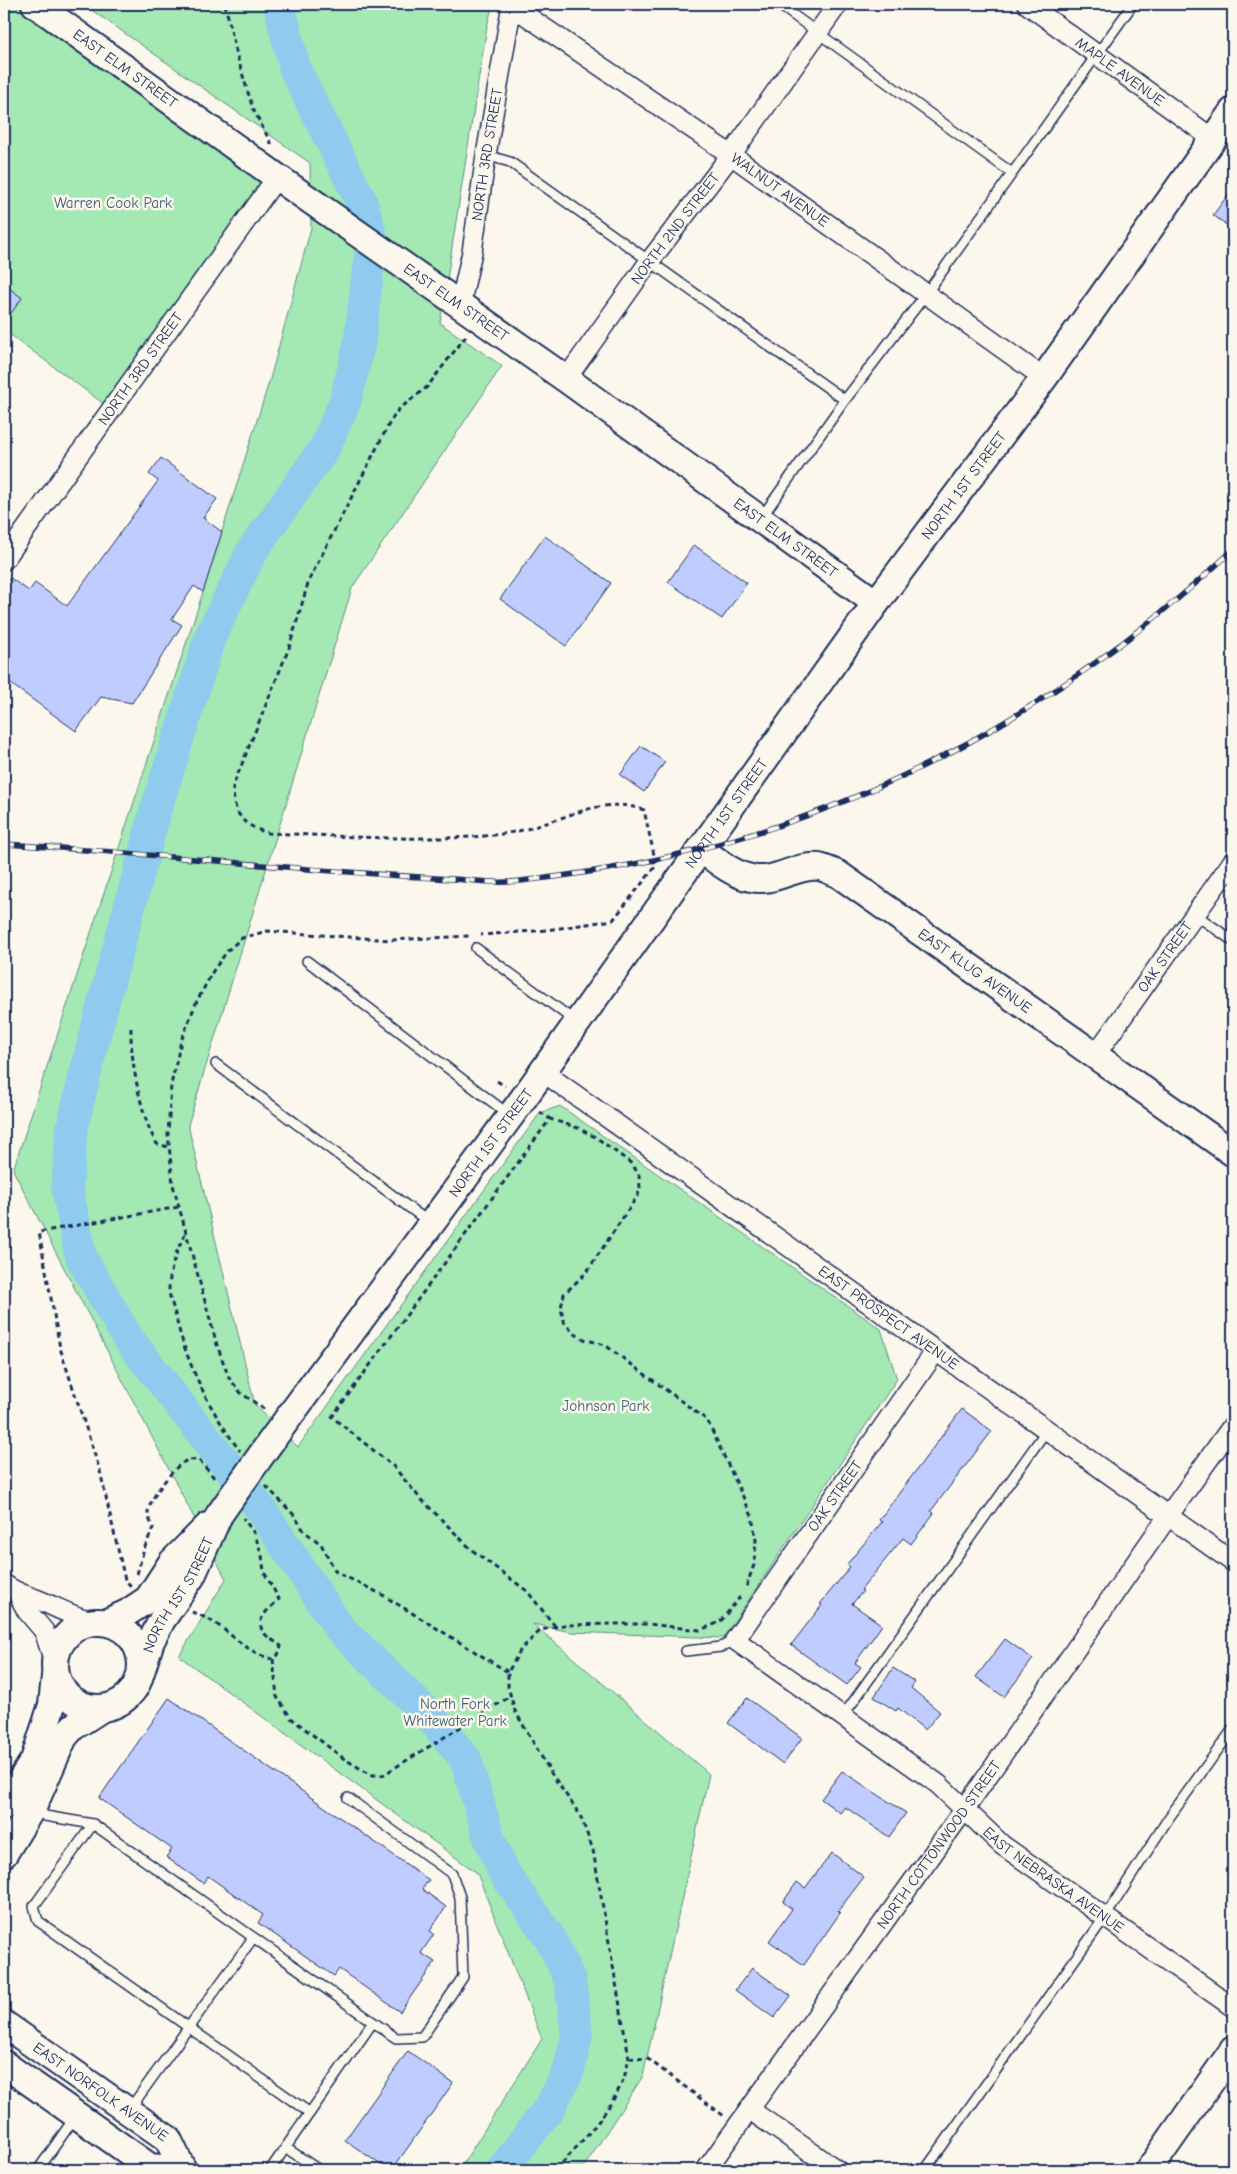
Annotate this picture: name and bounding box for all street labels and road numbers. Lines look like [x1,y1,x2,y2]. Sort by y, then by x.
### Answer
street label: EAST ELM STREET [70,25,181,112]
street label: MAPLE AVENUE [1072,33,1168,110]
street label: NORTH 3RD STREET [468,87,506,222]
street label: WALNUT AVENUE [727,149,832,231]
street label: NORTH 2ND STREET [627,169,723,288]
street label: EAST ELM STREET [400,259,512,345]
street label: NORTH 3RD STREET [94,309,187,429]
street label: NORTH 1ST STREET [918,428,1010,543]
street label: EAST ELM STREET [730,494,841,581]
street label: NORTH 1ST STREET [681,755,771,872]
street label: OAK STREET [1134,918,1196,996]
street label: EAST KLUG AVENUE [915,924,1035,1017]
street label: NORTH 1ST STREET [445,1085,537,1201]
street label: EAST PROSPECT AVENUE [815,1262,962,1373]
street label: OAK STREET [804,1457,866,1535]
street label: NORTH 1ST STREET [139,1534,217,1655]
street label: NORTH COTTONWOOD STREET [873,1757,1005,1932]
street label: EAST NEBRASKA AVENUE [979,1823,1127,1937]
street label: EAST NORFOLK AVENUE [30,2038,172,2145]

